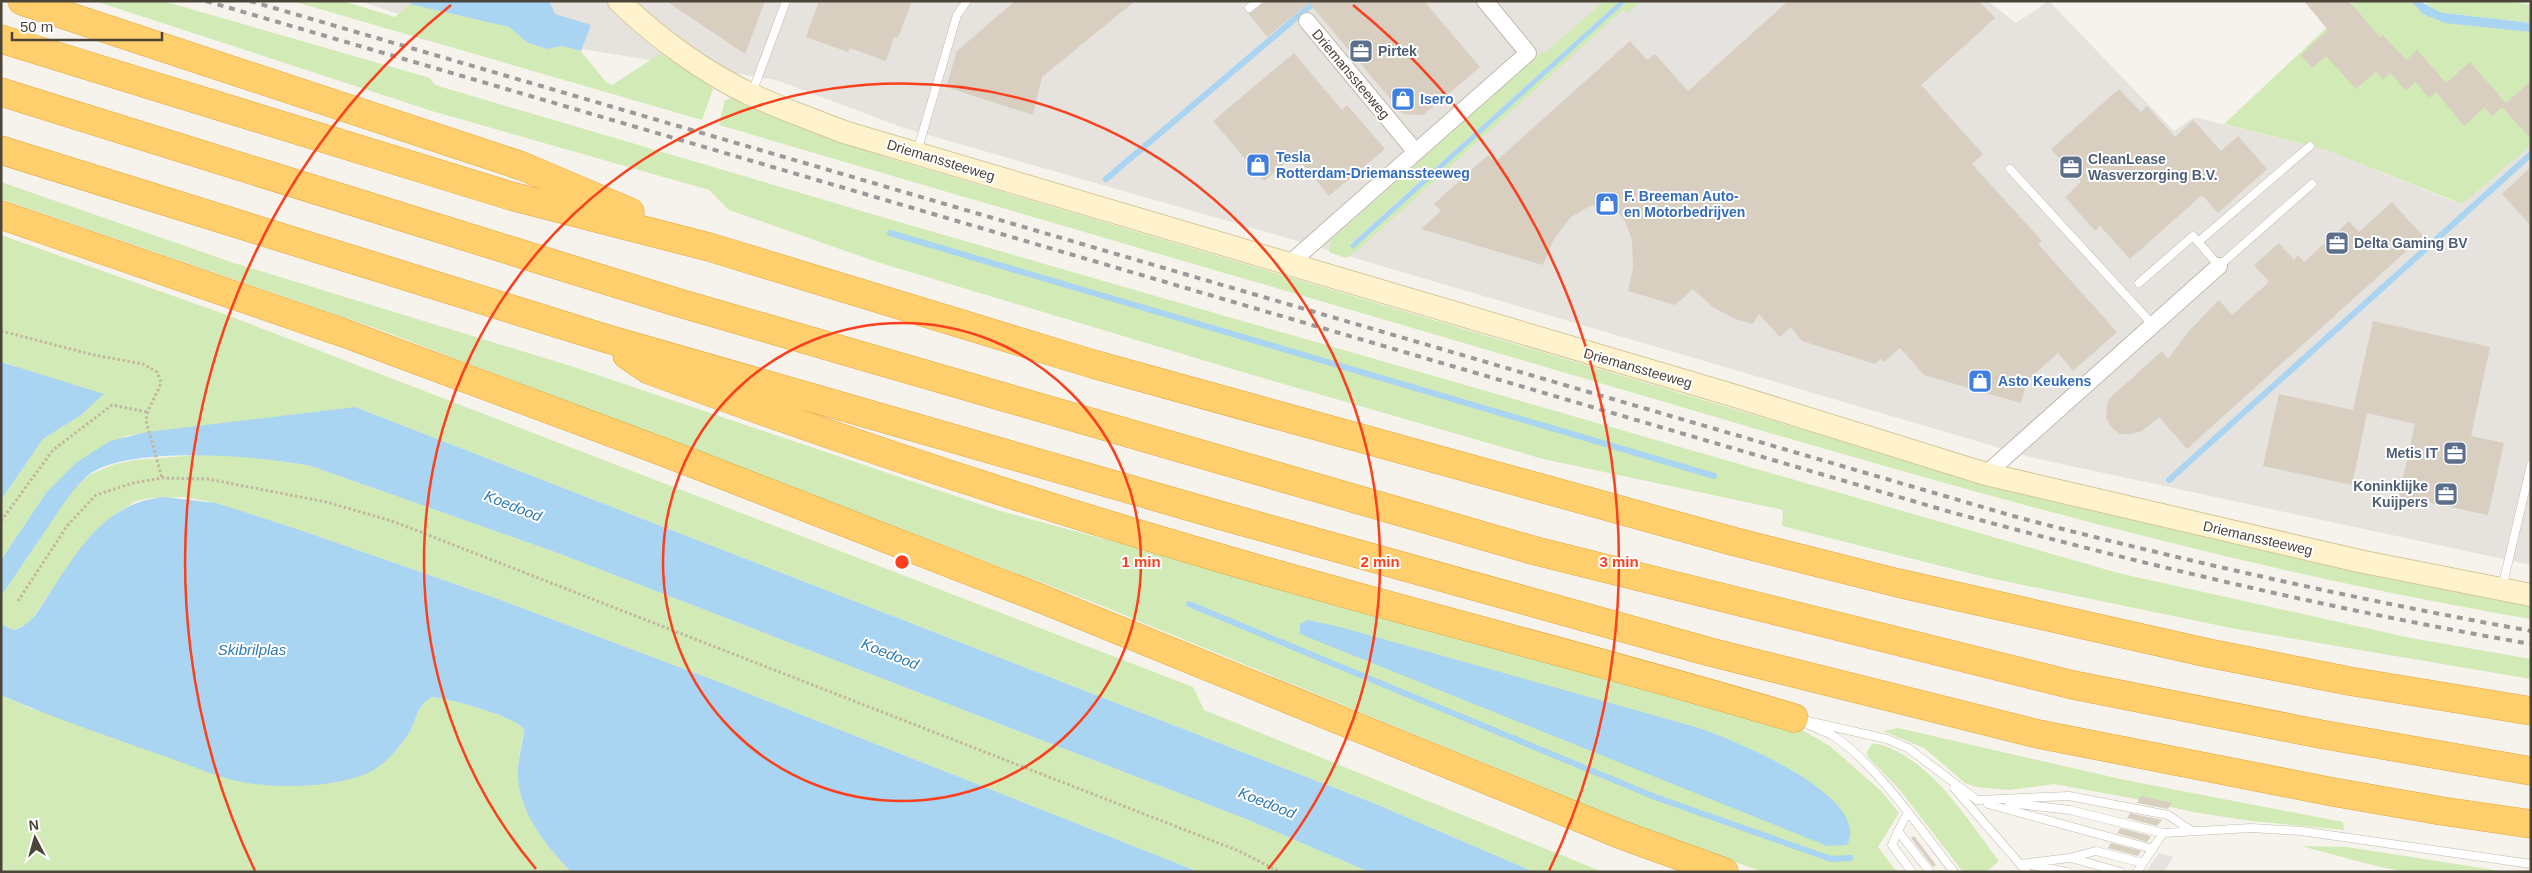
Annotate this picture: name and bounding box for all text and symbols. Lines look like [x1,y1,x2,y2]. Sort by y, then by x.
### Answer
scale bar [12,10,162,42]
text: 50 m [20,18,53,35]
street label: Driemanssteeweg [1309,26,1393,122]
office icon: Pirtek [1348,38,1374,64]
place label: Pirtek [1378,43,1417,59]
shop icon: Isero [1390,86,1416,112]
place label: Isero [1420,91,1453,107]
street label: Driemanssteeweg [885,136,997,184]
place label: Tesla Rotterdam-Driemanssteeweg [1276,149,1470,181]
place label: CleanLease Wasverzorging B.V. [2088,151,2218,183]
shop icon: Tesla Rotterdam-Driemanssteeweg [1245,152,1271,178]
office icon: CleanLease Wasverzorging B.V. [2058,154,2084,180]
place label: F. Breeman Auto- en Motorbedrijven [1624,188,1745,220]
shop icon: F. Breeman Auto- en Motorbedrijven [1594,191,1620,217]
office icon: Delta Gaming BV [2324,230,2350,256]
place label: Delta Gaming BV [2354,235,2468,251]
street label: Driemanssteeweg [1582,345,1694,391]
shop icon: Asto Keukens [1967,368,1993,394]
place label: Asto Keukens [1998,373,2092,389]
office icon: Metis IT [2442,440,2468,466]
place label: Metis IT [2386,445,2438,461]
place label: Koninklijke Kuijpers [2353,478,2428,510]
office icon: Koninklijke Kuijpers [2433,481,2459,507]
water label: Koedood [482,486,545,525]
street label: Driemanssteeweg [2202,518,2314,558]
centre of rings [893,553,911,571]
text: 1 min [1121,553,1161,570]
text: 2 min [1360,553,1400,570]
text: 3 min [1599,553,1639,570]
water label: Koedood [859,634,922,673]
water label: Skibrilplas [218,641,287,658]
water label: Koedood [1236,783,1299,822]
north arrow [10,813,60,863]
text: N [28,817,40,834]

